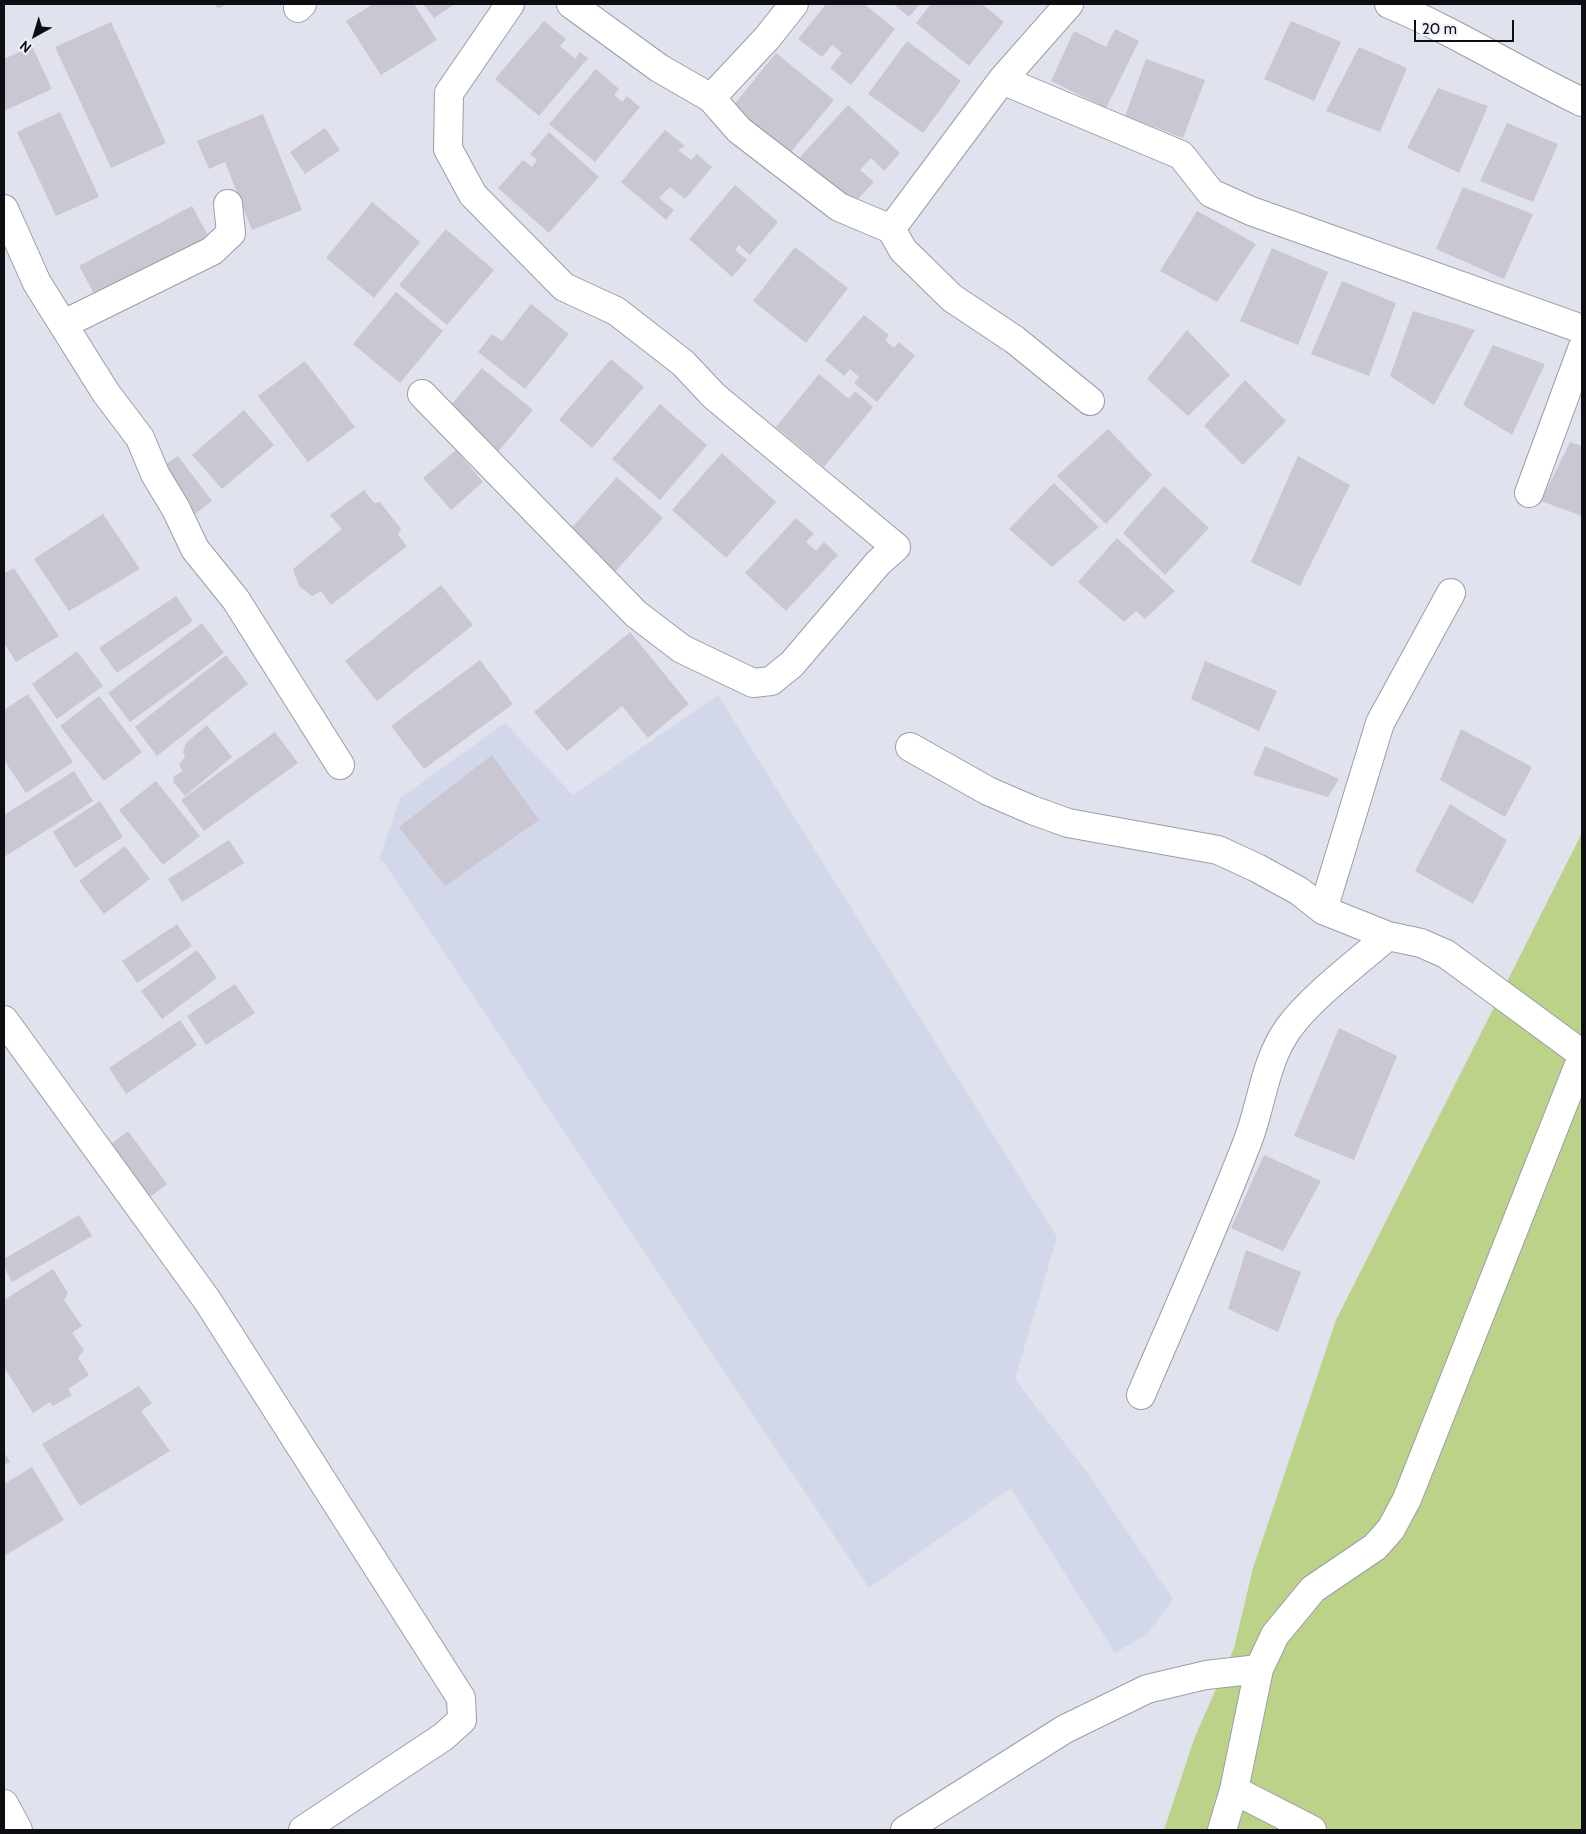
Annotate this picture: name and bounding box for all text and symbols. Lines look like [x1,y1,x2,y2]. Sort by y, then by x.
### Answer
north arrow [10,10,60,60]
scale bar [1416,10,1516,42]
text: 20 m [1422,20,1457,38]
text: N [16,37,35,57]

